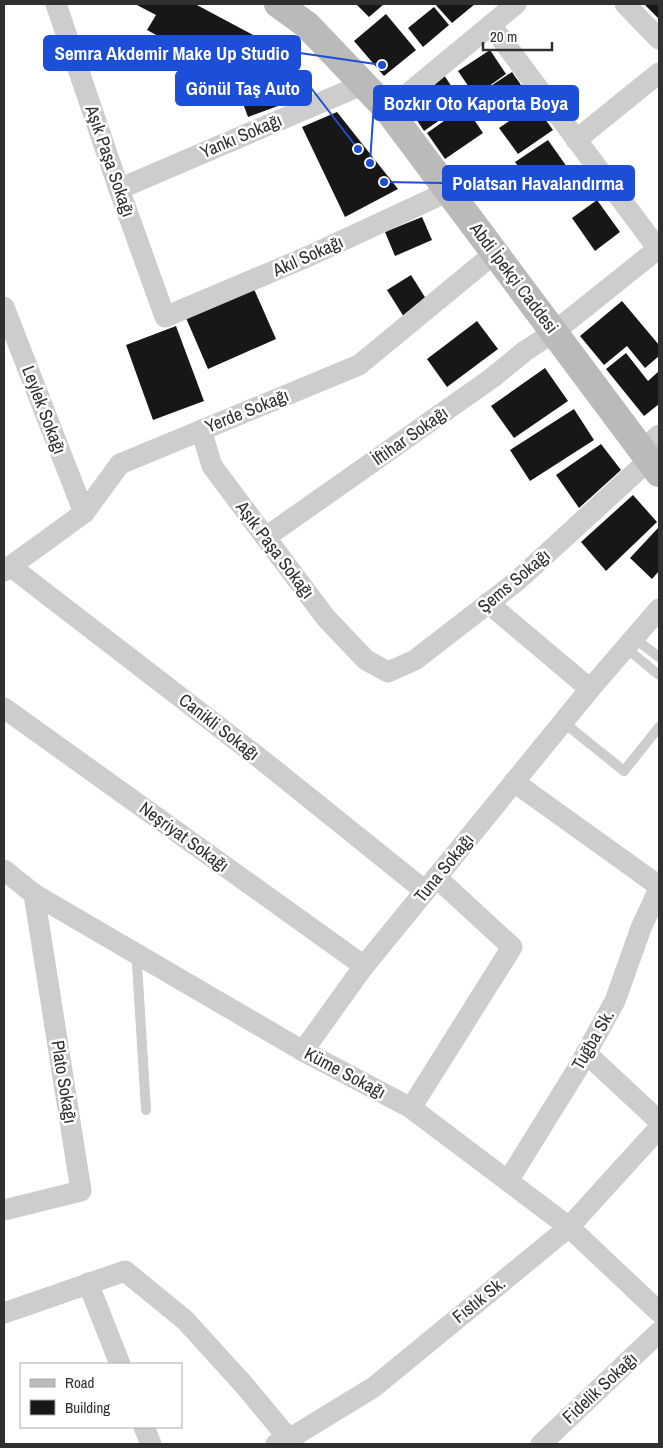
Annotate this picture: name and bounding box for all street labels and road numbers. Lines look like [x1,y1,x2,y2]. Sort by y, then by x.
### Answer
street label: Aşık Paşa Sokağı [79,101,141,220]
street label: Yankı Sokağı [196,107,286,164]
street label: Abdi İpekçi Caddesi [464,216,564,338]
street label: Akıl Sokağı [268,229,347,283]
street label: Leylek Sokağı [16,362,73,458]
street label: Yerde Sokağı [201,382,292,439]
street label: İftihar Sokağı [367,400,453,471]
street label: Aşık Paşa Sokağı [230,495,320,604]
street label: Şems Sokağı [472,543,555,618]
street label: Canikli Sokağı [174,687,265,766]
street label: Neşriyat Sokağı [134,796,234,878]
street label: Tuna Sokağı [408,828,479,908]
street label: Tuğba Sk. [565,1005,620,1075]
street label: Plato Sokağı [46,1039,83,1125]
street label: Küme Sokağı [300,1041,390,1104]
street label: Fıstık Sk. [447,1271,510,1329]
street label: Fidelik Sokağı [557,1346,643,1429]

